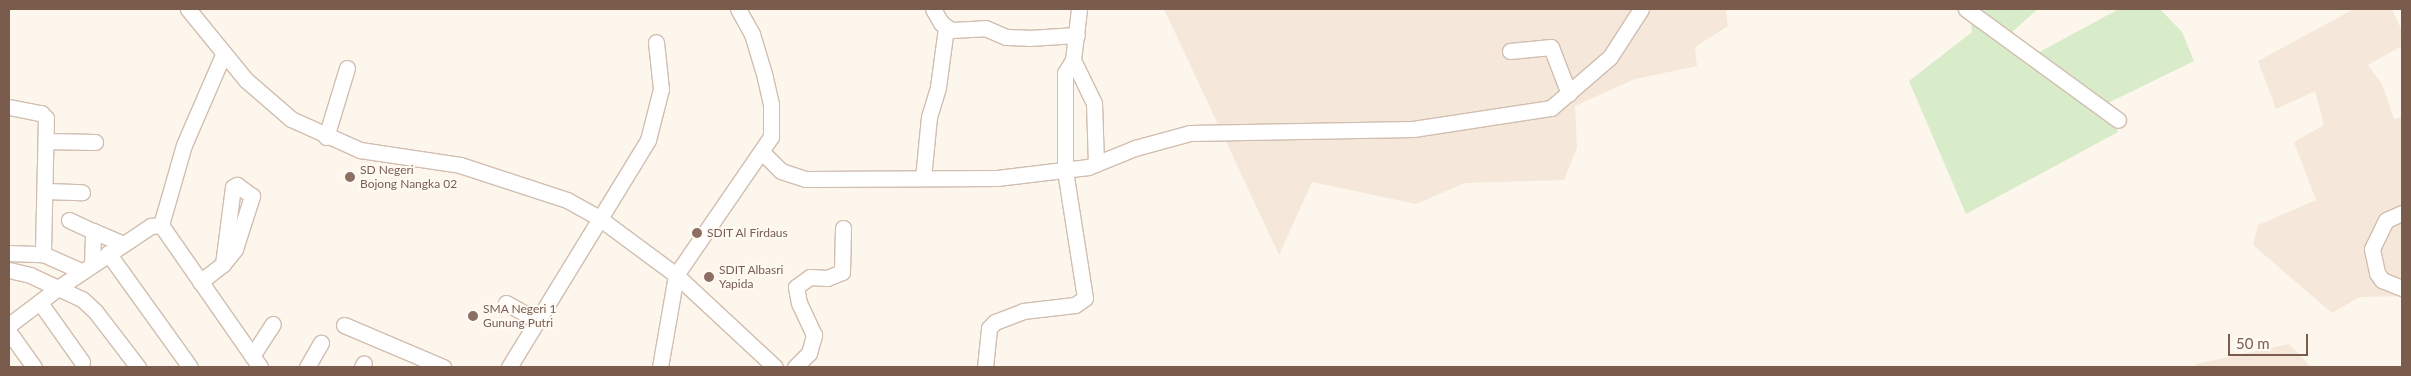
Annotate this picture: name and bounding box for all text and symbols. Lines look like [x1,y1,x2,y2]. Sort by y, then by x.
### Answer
place label: SD Negeri Bojong Nangka 02 [360,163,457,191]
marker: SD Negeri Bojong Nangka 02 [344,171,356,183]
place label: SDIT Al Firdaus [707,226,789,240]
marker: SDIT Al Firdaus [691,227,703,239]
place label: SDIT Albasri Yapida [719,263,784,291]
marker: SDIT Albasri Yapida [703,271,715,283]
place label: SMA Negeri 1 Gunung Putri [483,302,557,330]
marker: SMA Negeri 1 Gunung Putri [467,310,479,322]
scale bar [2231,324,2311,356]
text: 50 m [2236,334,2270,352]

